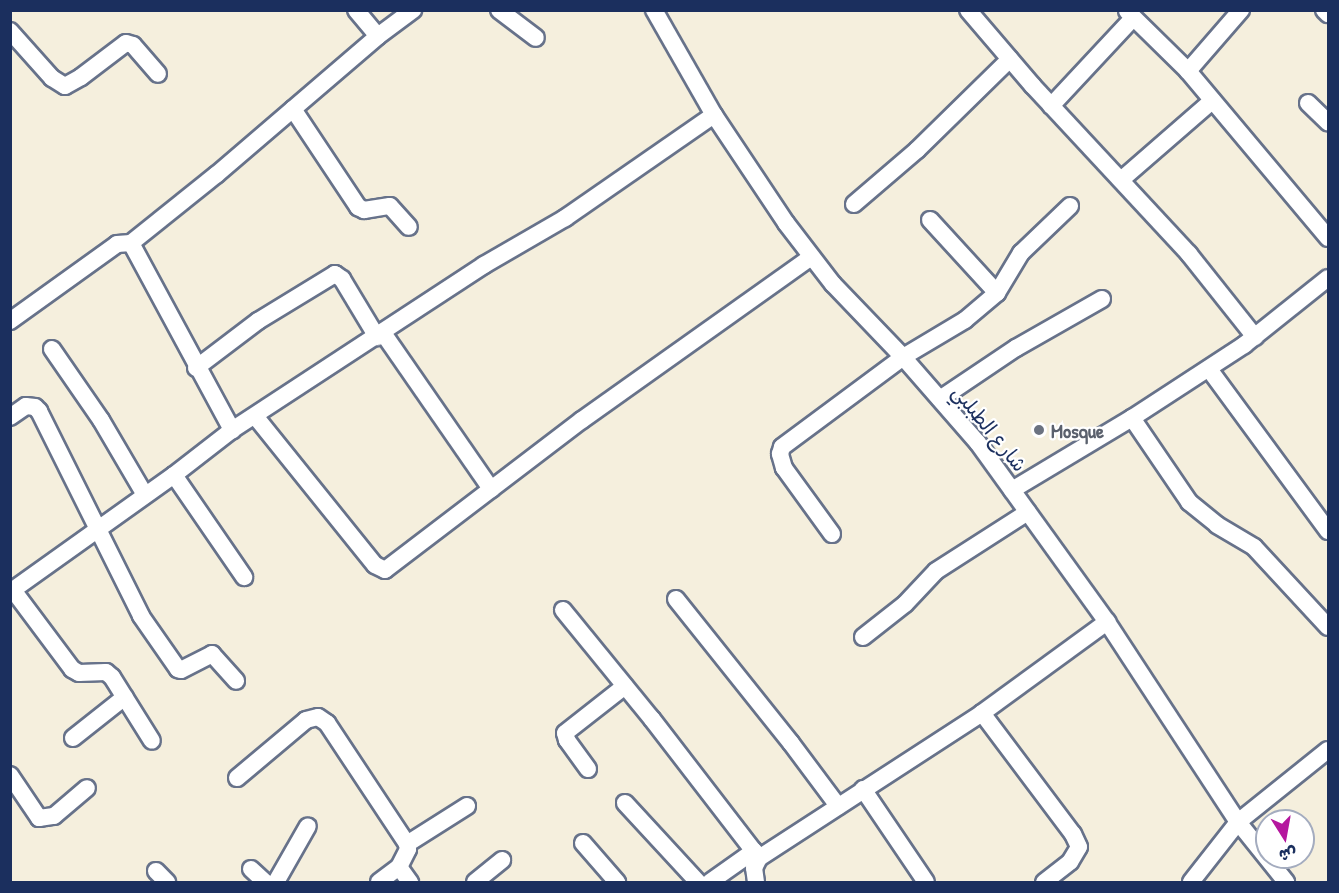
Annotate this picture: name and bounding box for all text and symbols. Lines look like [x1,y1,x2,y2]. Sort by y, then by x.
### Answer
street label: شارع الطبلبي [948,380,1032,476]
place label: Mosque [1051,418,1104,442]
marker: Mosque [1032,423,1046,437]
north arrow [1255,809,1315,869]
text: ش [1277,842,1299,867]

